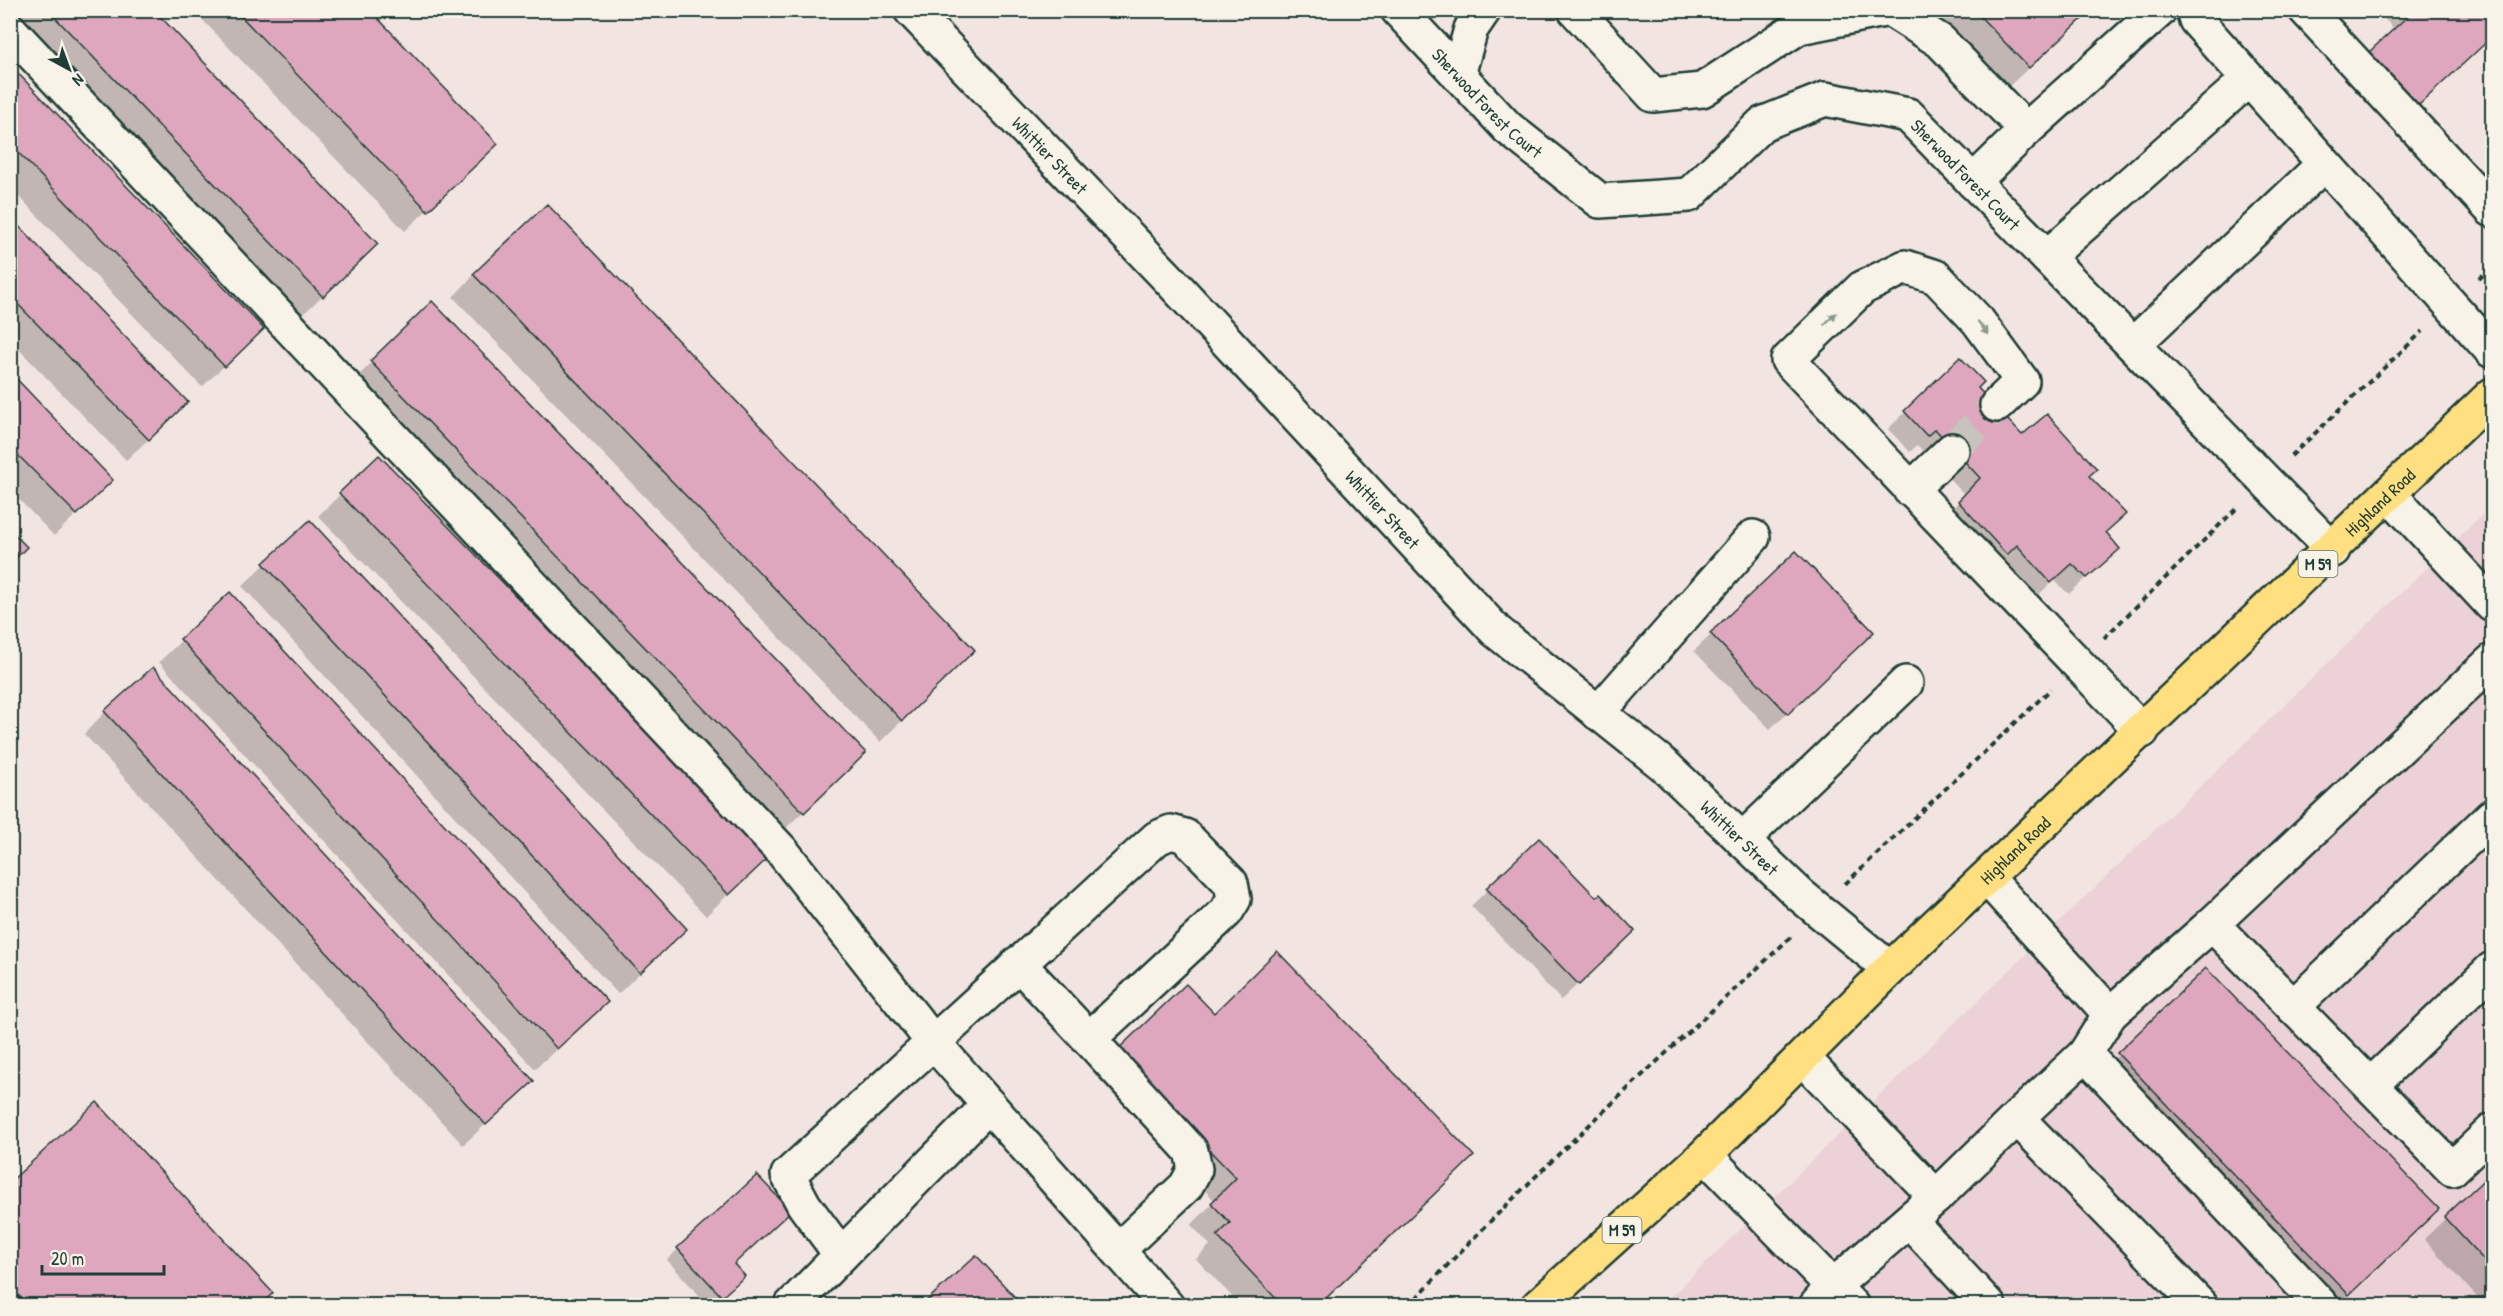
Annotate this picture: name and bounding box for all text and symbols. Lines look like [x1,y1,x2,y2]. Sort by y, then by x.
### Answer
north arrow [39,39,99,99]
street label: Sherwood Forest Court [1427,42,1549,164]
text: N [68,69,89,92]
street label: Whittier Street [1007,111,1094,200]
street label: Sherwood Forest Court [1906,113,2027,236]
one-way arrow [1822,313,1836,327]
one-way arrow [1977,320,1989,336]
street label: Highland Road [2339,462,2420,542]
street label: Whittier Street [1340,464,1426,555]
road number: M 59 [2298,551,2338,577]
street label: Whittier Street [1695,794,1785,881]
street label: Highland Road [1974,810,2056,890]
road number: M 59 [1602,1217,1642,1243]
scale bar [42,1238,164,1276]
text: 20 m [51,1246,84,1271]

